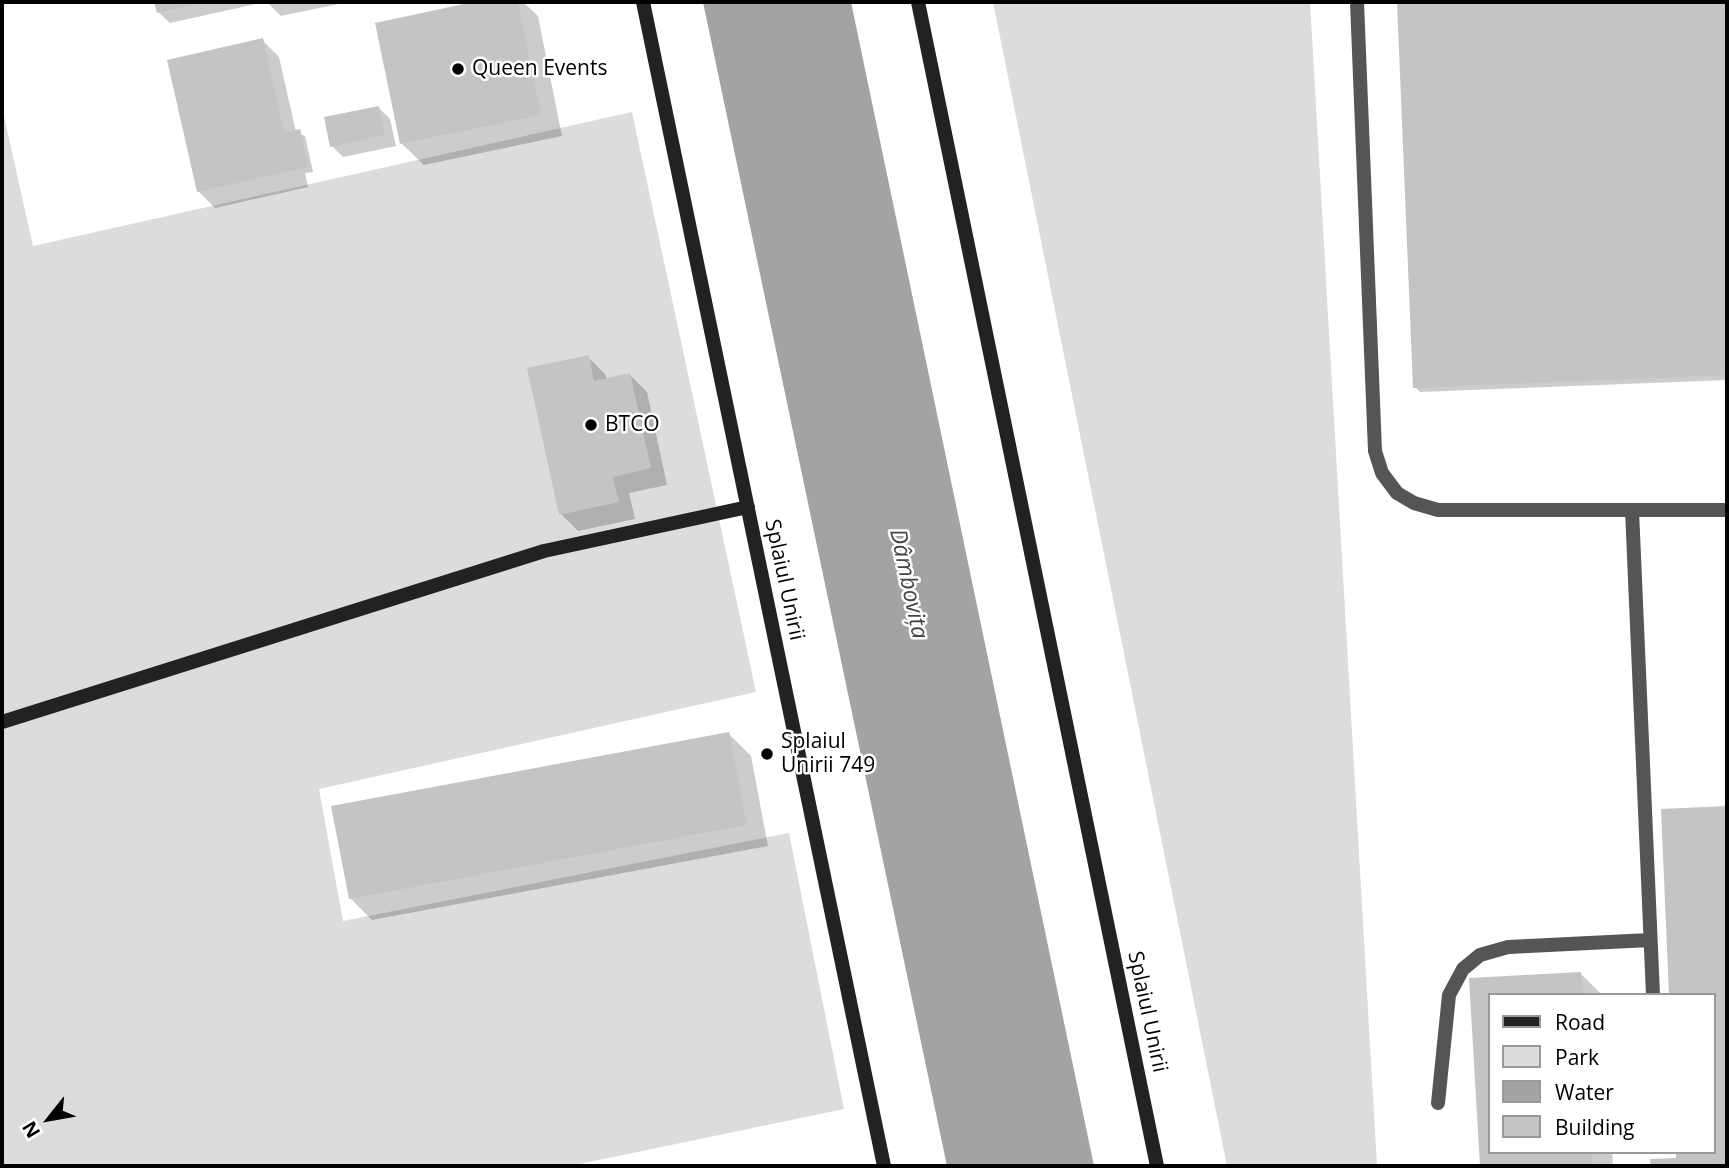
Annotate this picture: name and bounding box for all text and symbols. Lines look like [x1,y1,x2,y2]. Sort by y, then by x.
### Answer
place label: Queen Events [472,56,607,82]
marker: Queen Events [450,61,466,77]
place label: BTCO [605,412,660,438]
marker: BTCO [583,417,599,433]
street label: Splaiul Unirii [759,517,809,643]
water label: Dâmbovița [883,527,933,641]
place label: Splaiul Unirii 749 [781,729,875,779]
marker: Splaiul Unirii 749 [759,746,775,762]
street label: Splaiul Unirii [1122,949,1172,1075]
legend [1488,993,1715,1154]
text: Road [1555,1008,1605,1036]
text: Park [1555,1043,1599,1071]
text: Water [1555,1078,1614,1106]
north arrow [14,1084,84,1154]
text: Building [1555,1113,1634,1141]
text: N [16,1117,46,1143]

